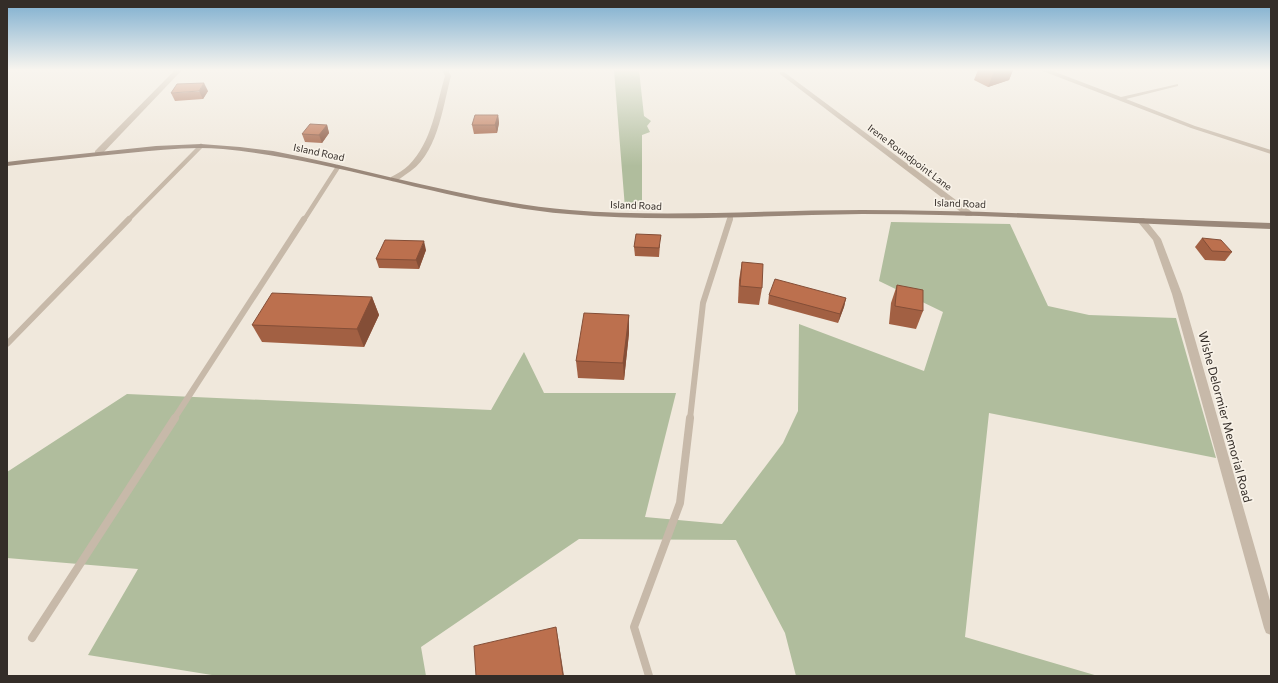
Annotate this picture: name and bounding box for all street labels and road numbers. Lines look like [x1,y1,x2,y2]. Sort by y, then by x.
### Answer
street label: Irene Roundpoint Lane [865,121,955,193]
street label: Island Road [292,141,346,163]
street label: Island Road [934,196,986,210]
street label: Island Road [610,198,662,212]
street label: Wishe Delormier Memorial Road [1196,330,1256,504]

